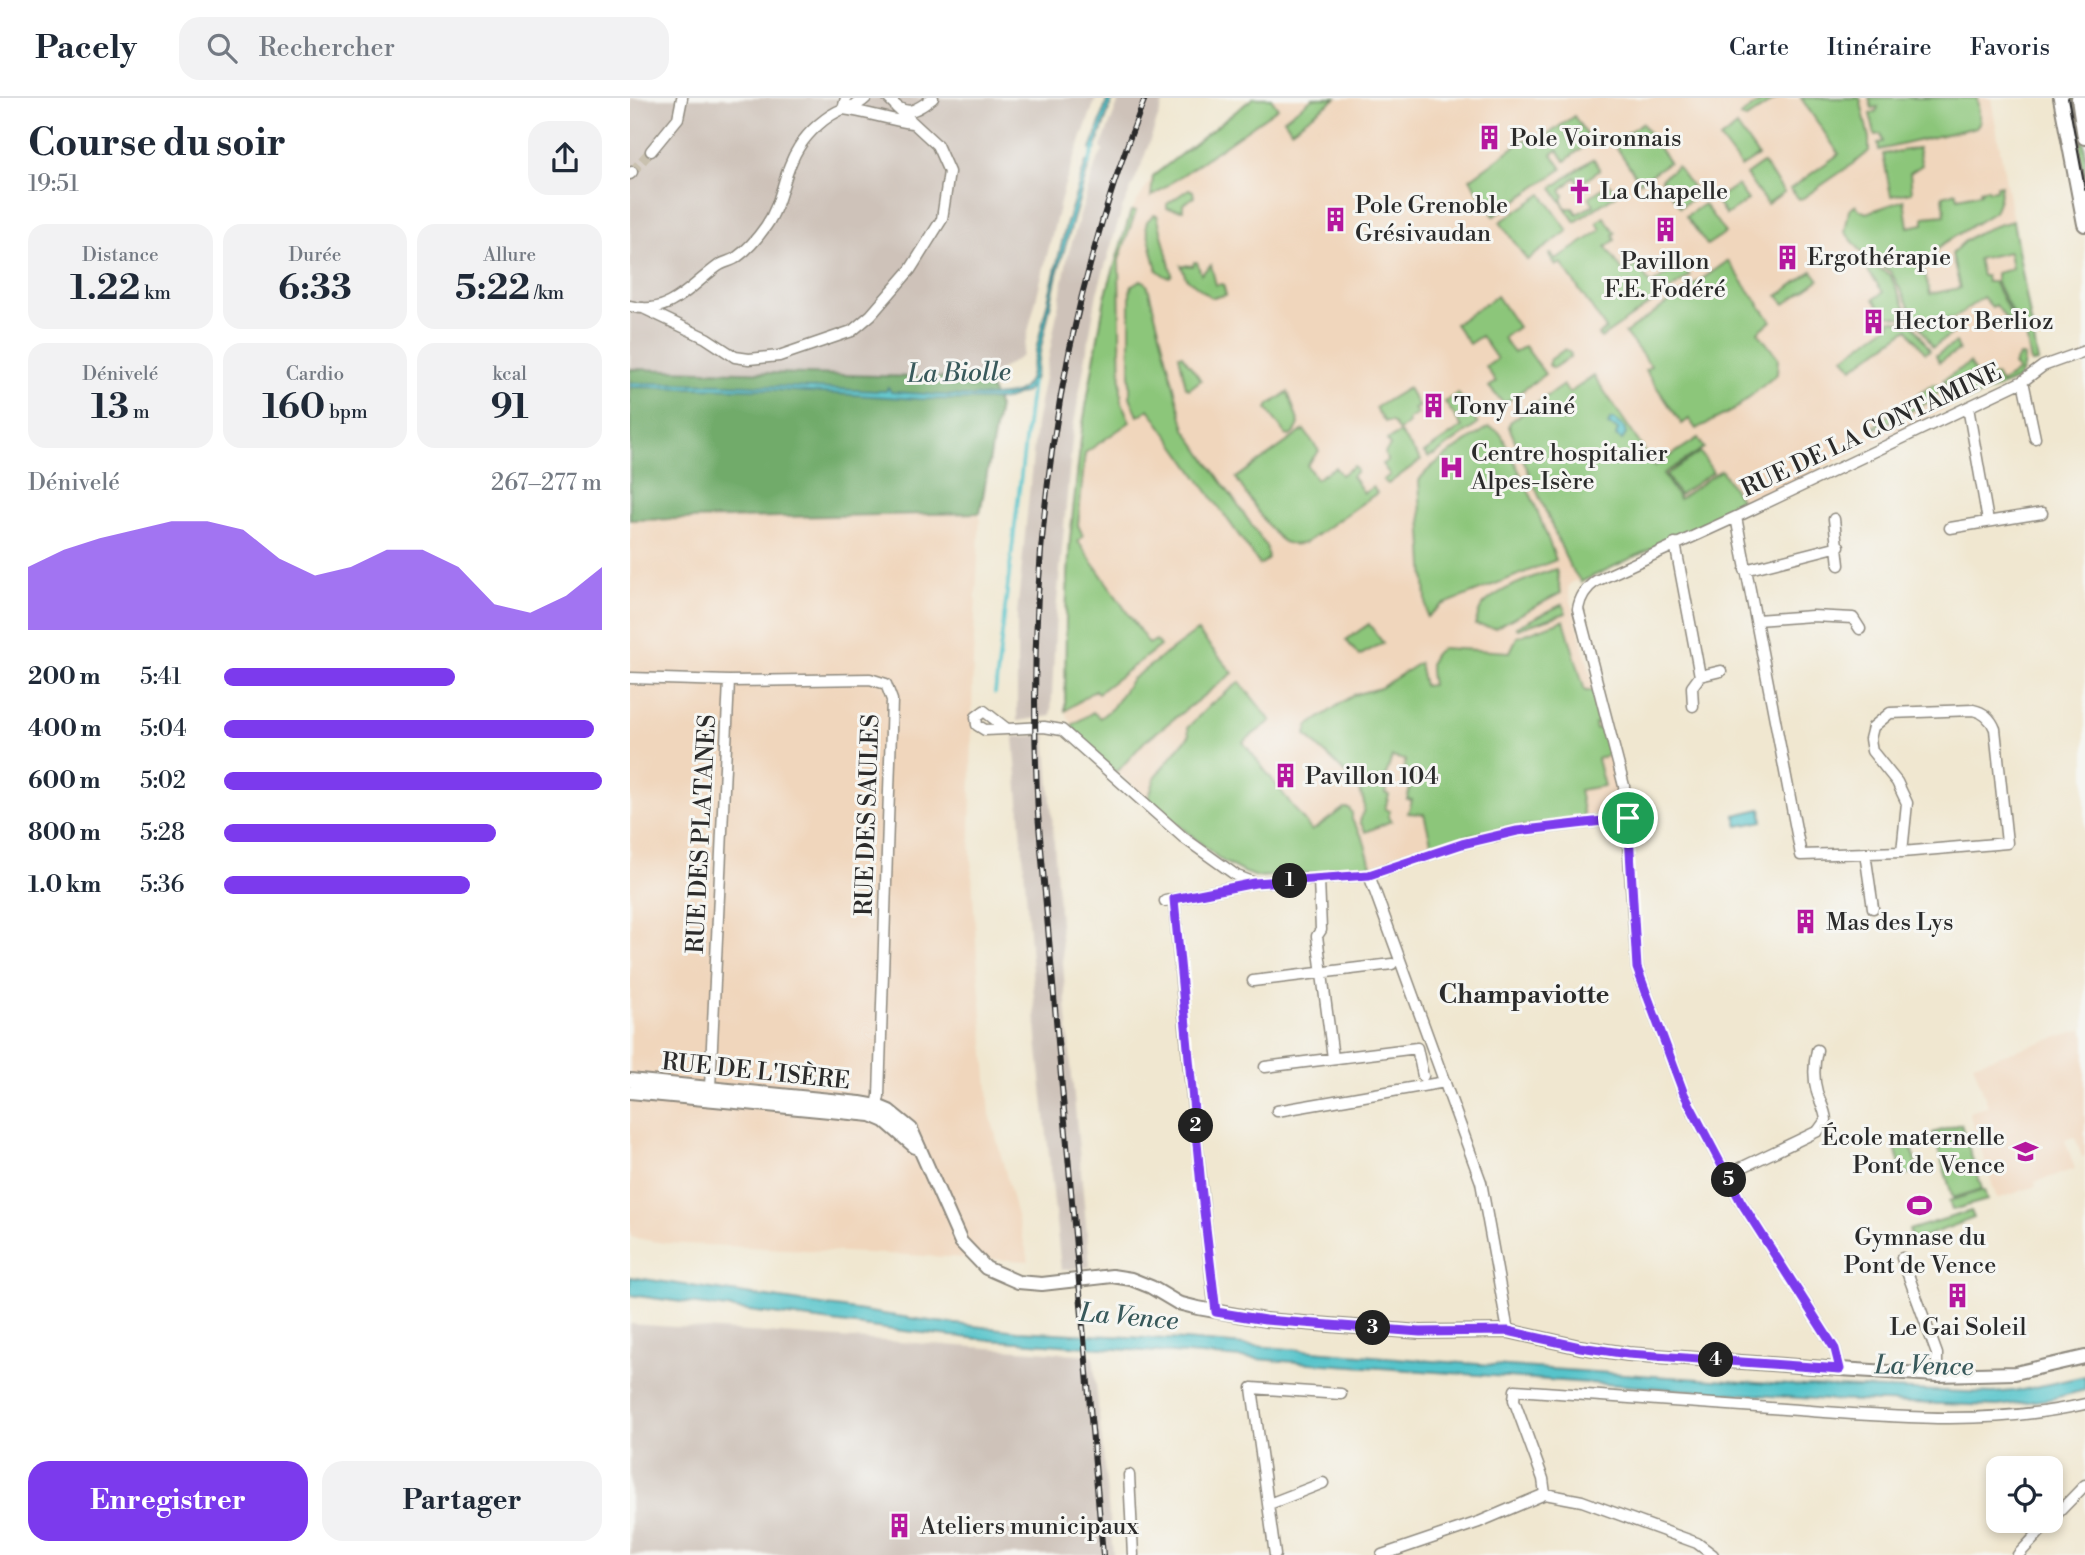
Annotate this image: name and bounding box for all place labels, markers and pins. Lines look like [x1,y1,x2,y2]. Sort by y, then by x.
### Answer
building icon: Pole Voironnais [1476,124,1504,152]
place label: Pole Voironnais [1510,124,1682,154]
church icon: La Chapelle [1566,177,1594,205]
place label: La Chapelle [1600,177,1728,207]
place label: Pole Grenoble Grésivaudan [1355,191,1508,249]
building icon: Pole Grenoble Grésivaudan [1321,205,1349,233]
building icon: Pavillon F.E. Fodéré [1651,216,1679,244]
building icon: Ergothérapie [1773,243,1801,271]
place label: Ergothérapie [1807,243,1951,273]
place label: Pavillon F.E. Fodéré [1604,247,1726,305]
building icon: Hector Berlioz [1860,307,1888,335]
place label: Hector Berlioz [1894,307,2053,337]
building icon: Tony Lainé [1420,392,1448,420]
place label: Tony Lainé [1454,392,1575,422]
place label: Centre hospitalier Alpes-Isère [1470,439,1668,497]
hospital icon: Centre hospitalier Alpes-Isère [1437,453,1465,481]
building icon: Pavillon 104 [1271,762,1299,790]
place label: Pavillon 104 [1305,762,1439,792]
pin [1598,788,1658,848]
pin: 1 [1272,864,1308,898]
building icon: Mas des Lys [1792,908,1820,936]
place label: Mas des Lys [1826,908,1954,938]
pin: 2 [1178,1108,1214,1144]
place label: École maternelle Pont de Vence [1822,1122,2005,1181]
school or university icon: École maternelle Pont de Vence [2011,1137,2039,1165]
pin: 5 [1712,1162,1746,1198]
sports icon: Gymnase du Pont de Vence [1906,1192,1934,1220]
place label: Gymnase du Pont de Vence [1844,1223,1996,1281]
building icon: Le Gai Soleil [1944,1282,1972,1310]
pin: 3 [1356,1310,1390,1346]
place label: Le Gai Soleil [1889,1313,2027,1343]
pin: 4 [1698,1342,1734,1378]
building icon: Ateliers municipaux [886,1512,914,1540]
place label: Ateliers municipaux [919,1512,1140,1542]

